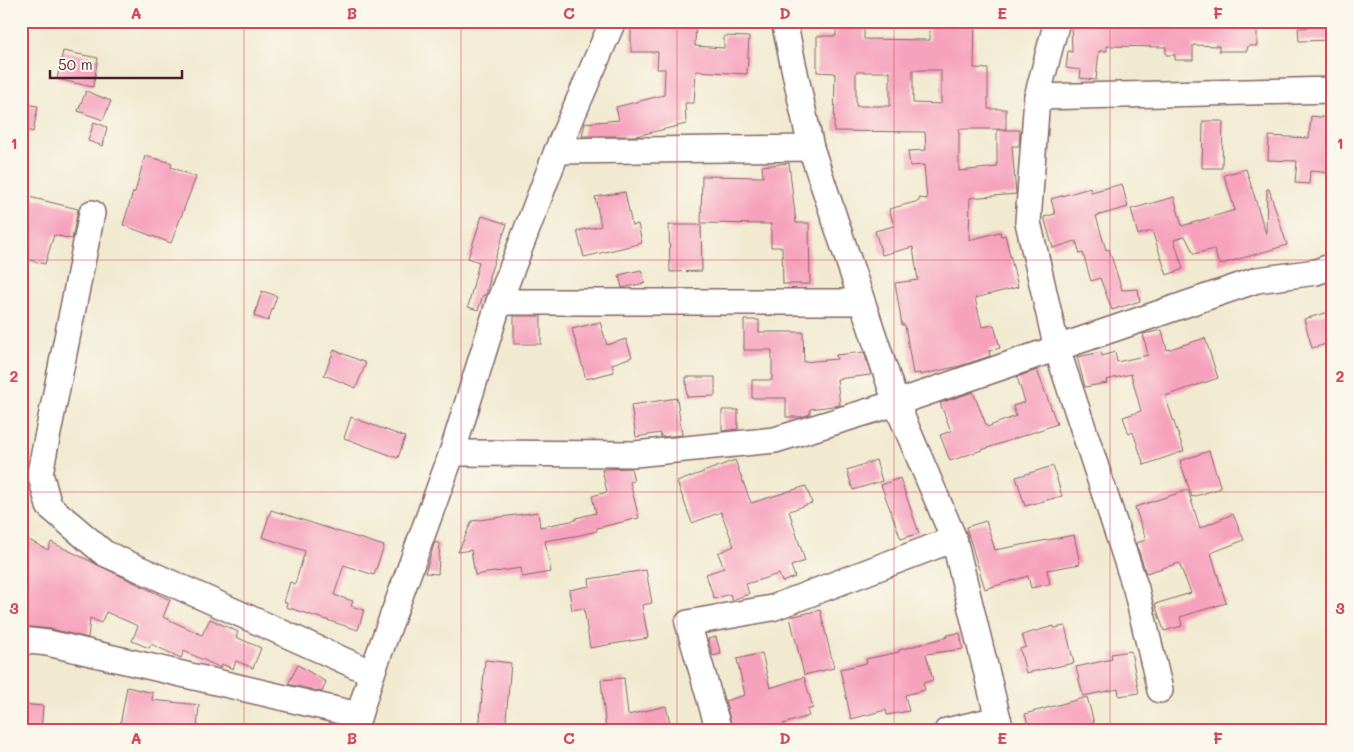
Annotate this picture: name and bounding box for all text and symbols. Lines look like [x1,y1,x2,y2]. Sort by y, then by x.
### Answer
text: A [130,2,142,23]
text: B [347,2,357,23]
text: C [563,2,575,23]
text: D [779,2,791,23]
text: E [997,2,1007,23]
text: F [1213,2,1223,23]
scale bar [50,48,182,80]
text: 50 m [58,54,93,74]
text: 1 [10,132,18,153]
text: 1 [1336,132,1344,153]
text: 2 [10,365,19,386]
text: 2 [1336,365,1345,386]
text: 3 [9,597,19,618]
text: 3 [1335,597,1345,618]
text: A [130,727,142,748]
text: B [347,727,357,748]
text: C [563,727,575,748]
text: D [779,727,791,748]
text: E [997,727,1007,748]
text: F [1213,727,1223,748]

